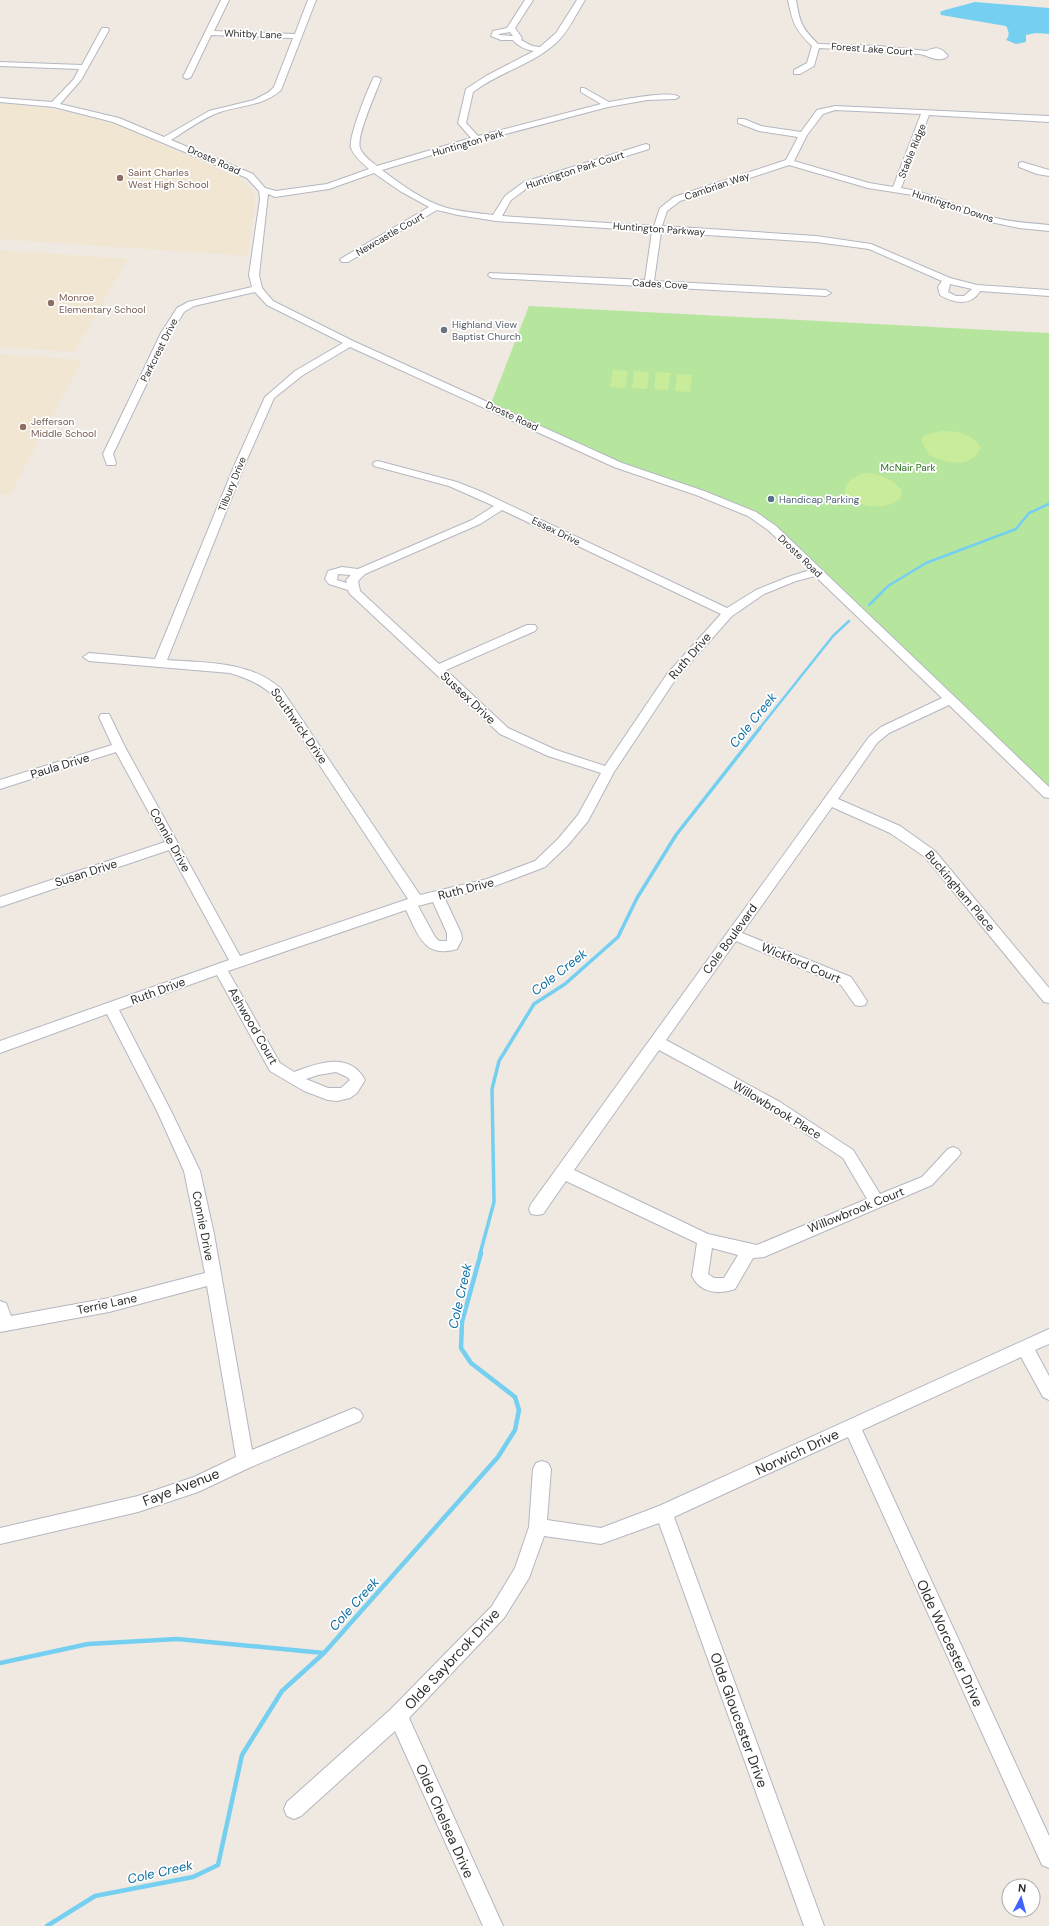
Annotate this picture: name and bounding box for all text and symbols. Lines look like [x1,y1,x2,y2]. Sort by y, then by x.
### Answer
street label: Whitby Lane [224,26,283,42]
street label: Forest Lake Court [831,40,913,58]
street label: Stable Ridge [895,122,929,180]
street label: Huntington Park [431,127,505,159]
street label: Droste Road [186,143,242,177]
street label: Huntington Park Court [524,148,626,192]
place label: Saint Charles West High School [128,166,209,191]
street label: Cambrian Way [683,169,752,203]
marker: Saint Charles West High School [115,173,125,183]
street label: Huntington Downs [911,187,995,225]
street label: Newcastle Court [354,209,427,259]
street label: Huntington Parkway [613,219,706,239]
street label: Cades Cove [632,276,689,292]
place label: Monroe Elementary School [59,291,146,316]
marker: Monroe Elementary School [46,298,56,308]
street label: Parkcrest Drive [137,316,181,384]
place label: Highland View Baptist Church [452,318,521,343]
marker: Highland View Baptist Church [439,325,449,335]
street label: Droste Road [484,398,540,434]
place label: Jefferson Middle School [31,415,96,440]
marker: Jefferson Middle School [18,422,28,432]
street label: Tilbury Drive [215,454,249,513]
park label: McNair Park [881,461,936,474]
place label: Handicap Parking [779,493,860,506]
marker: Handicap Parking [766,494,776,504]
street label: Essex Drive [530,514,583,548]
street label: Droste Road [775,532,825,580]
street label: Ruth Drive [665,629,715,683]
street label: Sussex Drive [437,668,499,728]
street label: Southwick Drive [267,685,331,767]
water label: Cole Creek [725,689,781,751]
street label: Paula Drive [29,749,92,783]
street label: Connie Drive [146,805,194,875]
street label: Buckingham Place [922,847,999,935]
street label: Susan Drive [53,855,119,891]
street label: Ruth Drive [436,874,496,904]
street label: Cole Boulevard [699,901,761,977]
street label: Wickford Court [759,939,844,987]
water label: Cole Creek [528,945,591,999]
street label: Ruth Drive [128,974,188,1008]
street label: Ashwood Court [224,985,282,1068]
street label: Willowbrook Place [730,1077,825,1143]
street label: Willowbrook Court [805,1183,907,1237]
street label: Connie Drive [188,1190,218,1262]
water label: Cole Creek [444,1261,476,1330]
street label: Terrie Lane [76,1290,139,1318]
street label: Norwich Drive [752,1425,842,1479]
street label: Faye Avenue [140,1464,222,1510]
water label: Cole Creek [325,1573,383,1634]
street label: Olde Worcester Drive [913,1576,987,1710]
street label: Olde Saybrcok Drive [401,1605,503,1713]
street label: Olde Gloucester Drive [706,1650,772,1790]
street label: Olde Chelsea Drive [412,1761,478,1881]
water label: Cole Creek [126,1856,195,1888]
north arrow [1001,1878,1041,1918]
text: N [1017,1881,1027,1895]

